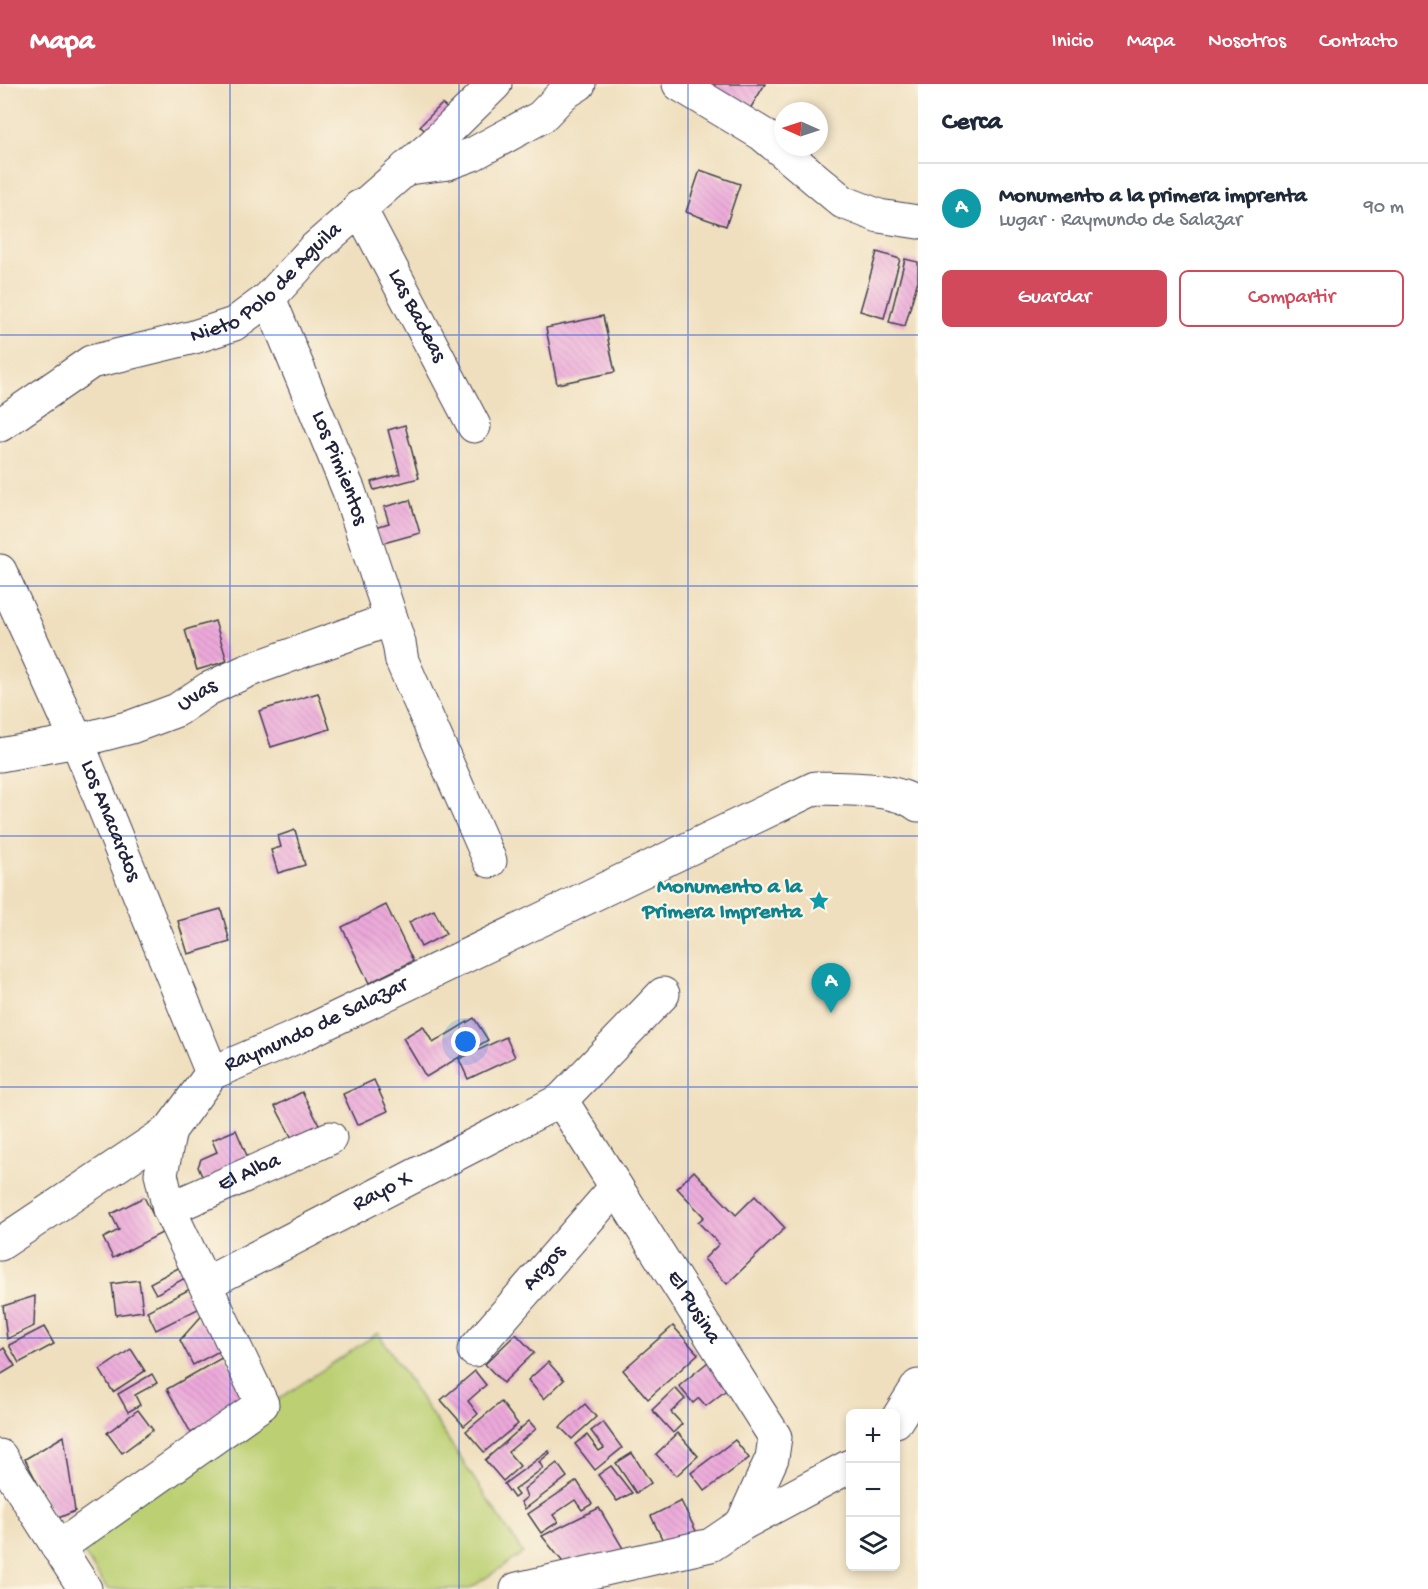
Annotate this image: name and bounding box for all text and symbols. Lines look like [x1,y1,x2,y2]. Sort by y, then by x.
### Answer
text: Mapa [30,26,94,59]
text: Inicio [1052,30,1094,55]
text: Mapa [1127,30,1175,55]
text: Nosotros [1208,30,1286,55]
text: Contacto [1319,30,1398,55]
north arrow [774,102,828,156]
text: Cerca [942,108,1002,139]
text: Monumento a la primera imprenta [999,184,1307,210]
text: A [956,197,967,220]
text: 90 m [1364,197,1404,220]
text: Lugar · Raymundo de Salazar [999,210,1242,233]
street label: Nieto Polo de Aguila [187,217,348,350]
street label: Las Badeas [381,265,452,368]
button: Guardar [942,270,1167,327]
button: Compartir [1179,270,1404,327]
street label: Los Pimientos [304,407,373,529]
street label: Uvas [173,673,222,719]
street label: Los Anacardos [73,757,146,886]
place label: Monumento a la Primera Imprenta [642,875,804,926]
place icon: Monumento a la Primera Imprenta [807,889,831,913]
pin: A [812,964,850,1013]
street label: Raymundo de Salazar [221,971,415,1079]
your location [451,1027,480,1056]
street label: El Alba [214,1148,285,1199]
street label: Rayo X [349,1166,418,1218]
street label: Argos [518,1239,573,1297]
street label: El Pusina [660,1266,726,1350]
map controls [846,1409,900,1571]
button: + [846,1409,900,1463]
button: − [846,1463,900,1517]
button: layers [846,1517,900,1571]

